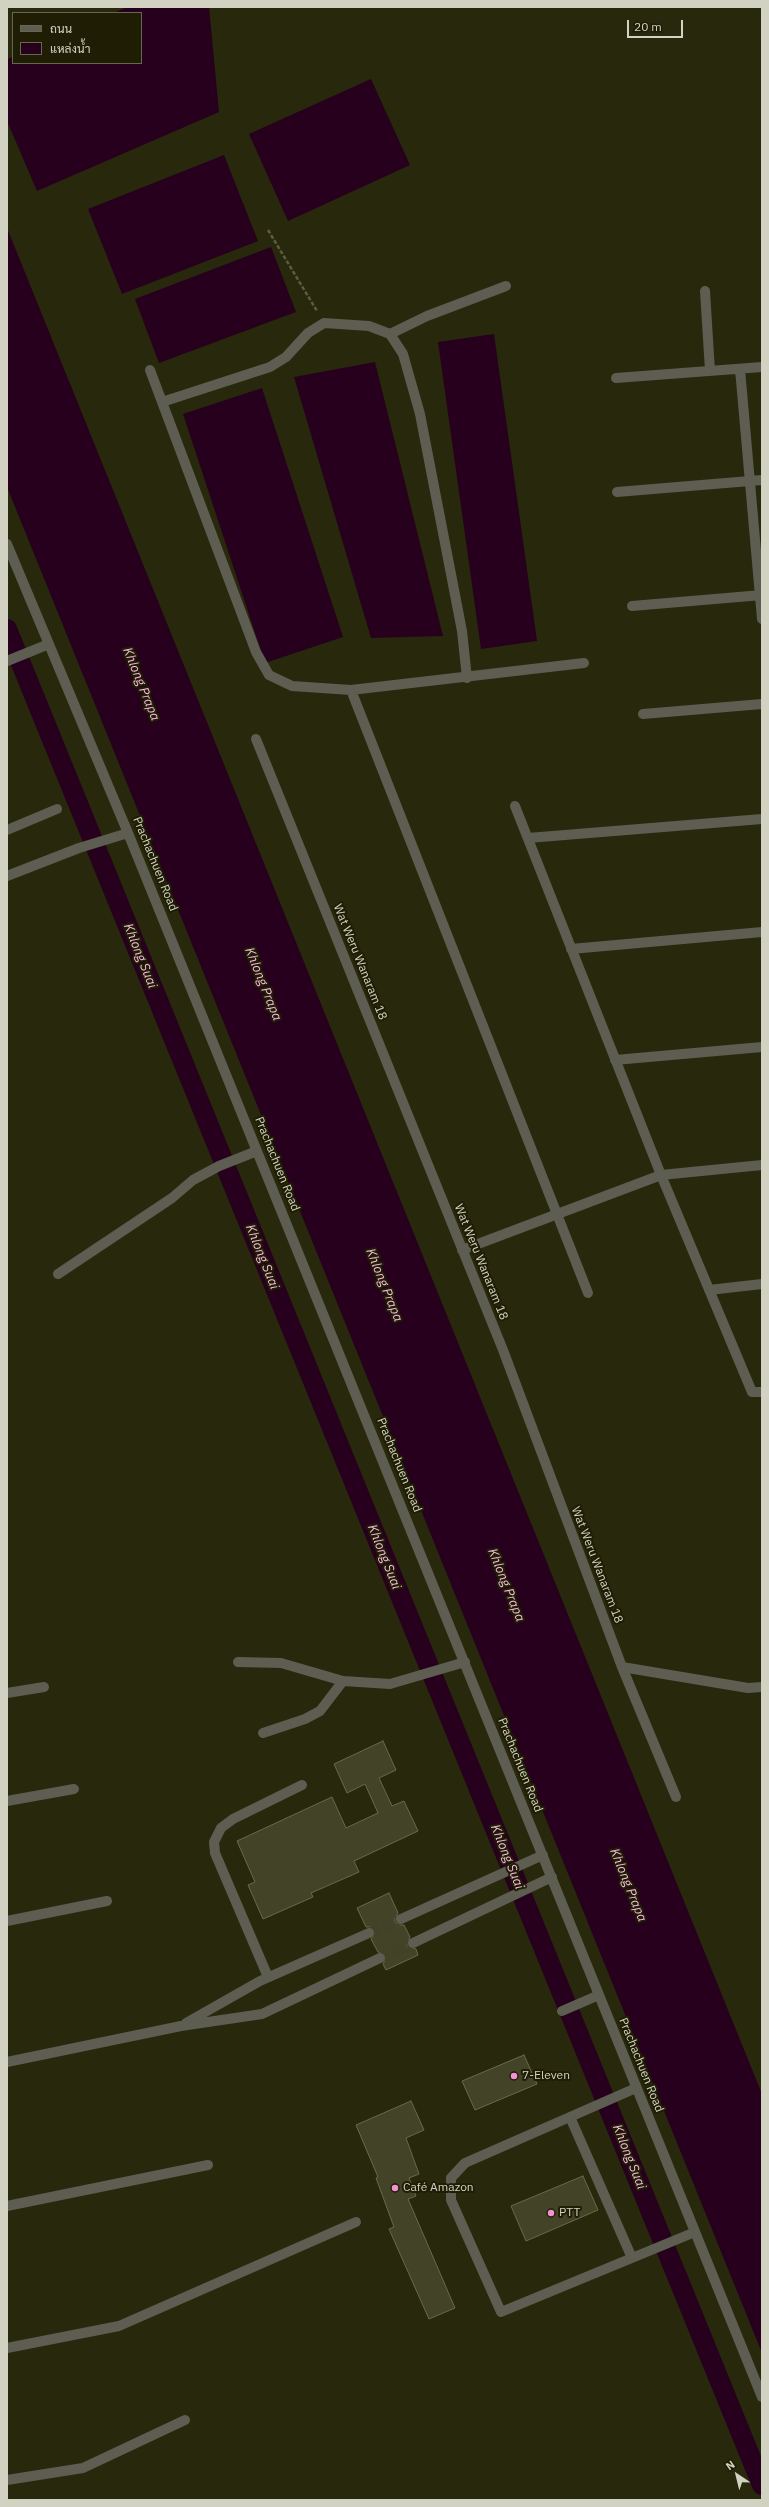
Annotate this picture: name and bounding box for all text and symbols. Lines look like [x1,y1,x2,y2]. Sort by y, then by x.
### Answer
legend [12,12,142,64]
scale bar [629,12,685,38]
text: 20 m [634,19,662,34]
text: ถนน [50,21,72,36]
text: แหล่งน้ำ [50,41,90,56]
water label: Khlong Prapa [119,645,163,723]
street label: Prachachuen Road [129,815,181,913]
street label: Wat Weru Wanaram 18 [330,902,390,1022]
water label: Khlong Suai [120,921,160,991]
water label: Khlong Prapa [241,945,285,1023]
street label: Prachachuen Road [251,1115,303,1213]
street label: Wat Weru Wanaram 18 [451,1202,511,1322]
water label: Khlong Suai [242,1222,282,1292]
water label: Khlong Prapa [362,1246,406,1324]
street label: Prachachuen Road [373,1416,425,1514]
street label: Wat Weru Wanaram 18 [568,1505,626,1625]
water label: Khlong Suai [364,1522,404,1592]
water label: Khlong Prapa [484,1546,528,1624]
street label: Prachachuen Road [494,1716,546,1814]
water label: Khlong Suai [487,1822,527,1892]
water label: Khlong Prapa [606,1846,650,1924]
street label: Prachachuen Road [615,2016,667,2114]
place label: 7-Eleven [522,2069,570,2083]
marker: 7-Eleven [509,2071,519,2081]
water label: Khlong Suai [609,2122,649,2192]
place label: Café Amazon [403,2181,474,2195]
marker: Café Amazon [390,2183,400,2193]
place label: PTT [559,2206,580,2220]
marker: PTT [546,2208,556,2218]
north arrow [717,2455,757,2495]
text: N [723,2457,737,2473]

